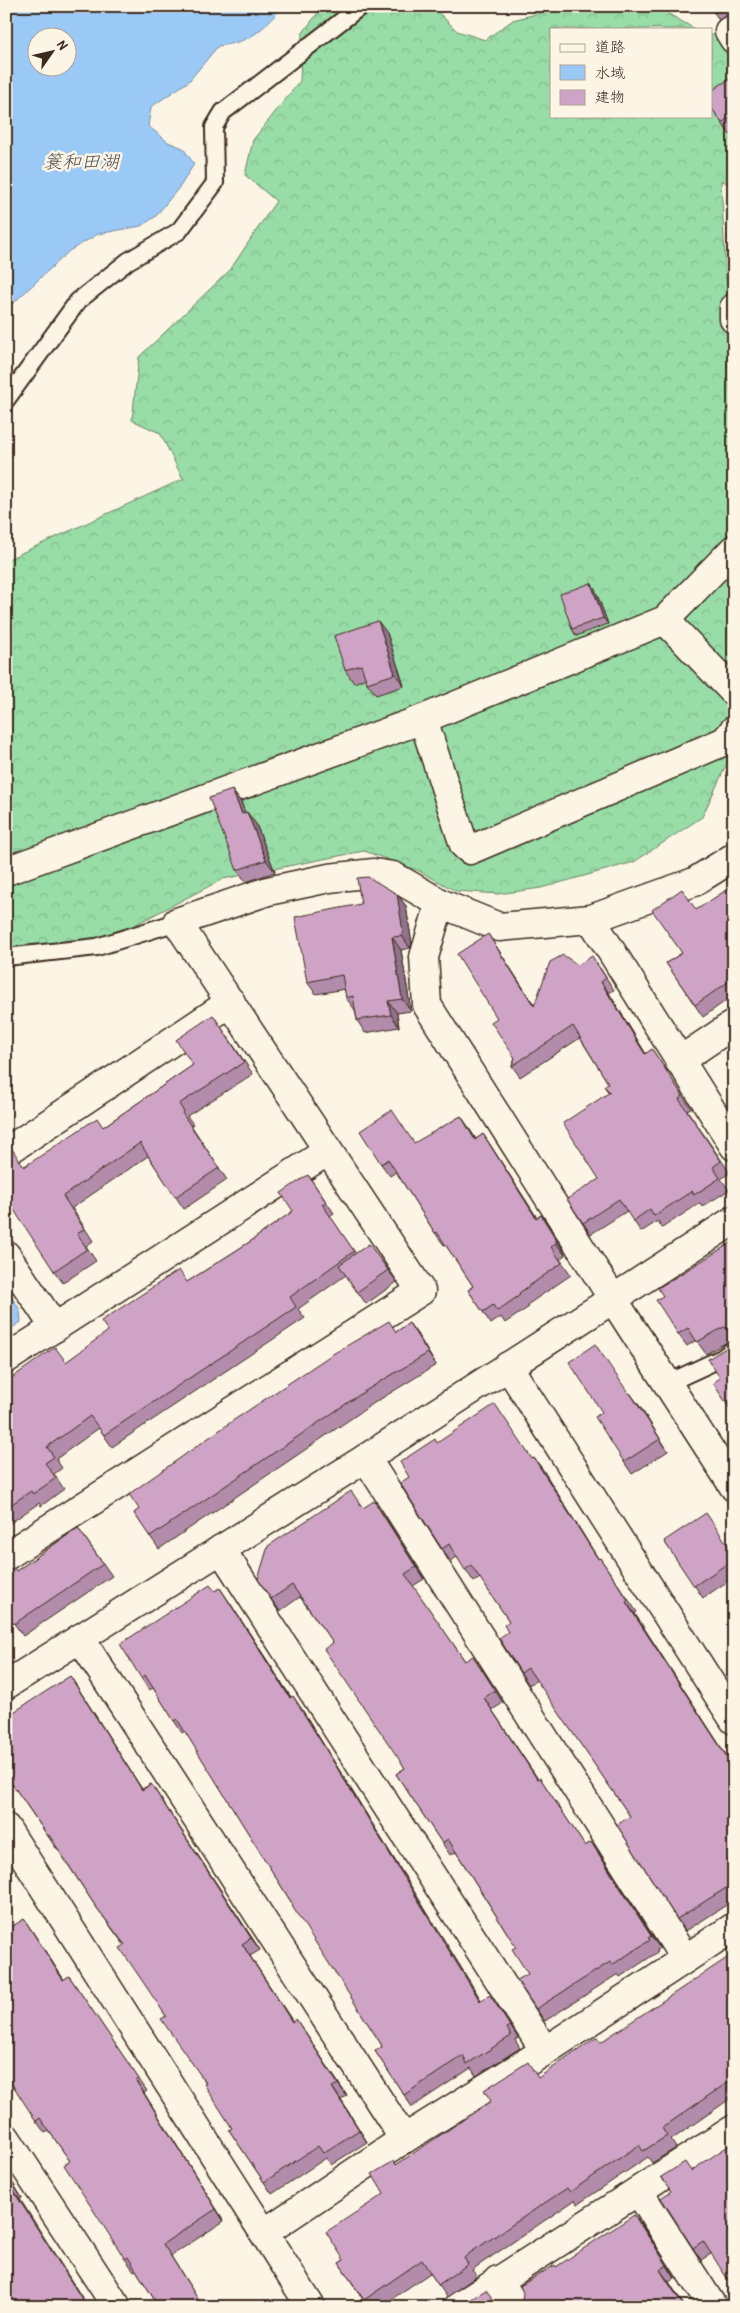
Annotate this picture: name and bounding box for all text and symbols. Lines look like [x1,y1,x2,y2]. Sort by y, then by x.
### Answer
north arrow [28,28,78,78]
legend [550,28,712,118]
text: N [53,36,73,53]
text: 道路 [595,36,625,57]
text: 水域 [595,62,625,83]
text: 建物 [595,86,625,107]
water label: 簑和田湖 [43,148,121,174]

